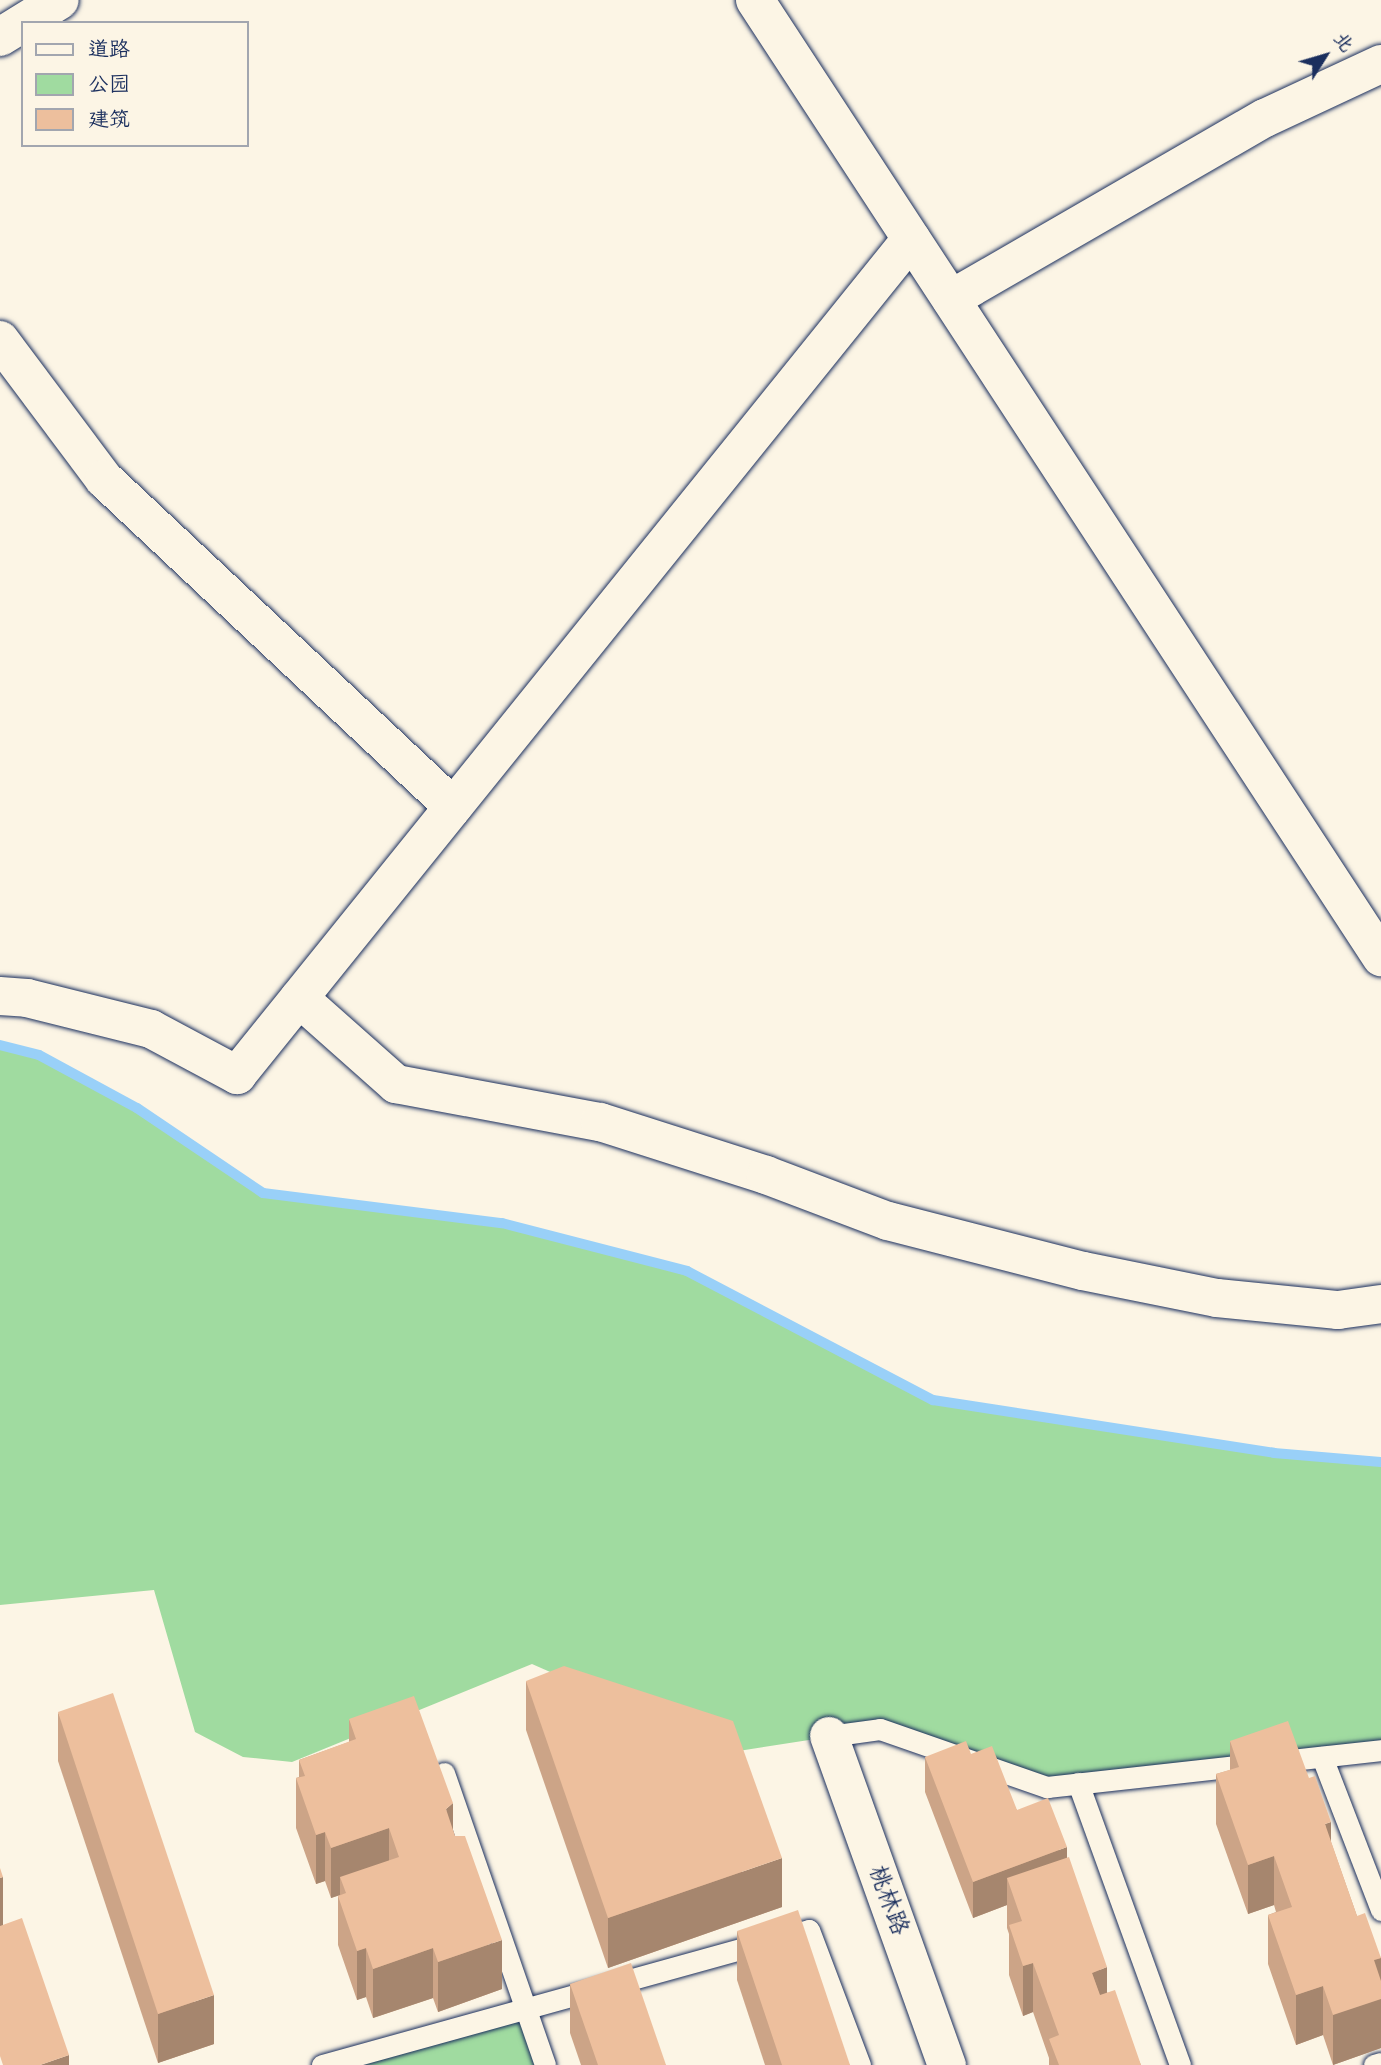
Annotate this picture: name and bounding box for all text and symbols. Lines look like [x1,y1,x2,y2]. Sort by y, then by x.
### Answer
legend [21,21,248,147]
north arrow [1290,21,1360,91]
text: 北 [1326,27,1359,59]
text: 道路 [88,36,130,66]
text: 公园 [88,71,130,101]
text: 建筑 [88,106,130,136]
street label: 桃林路 [861,1862,913,1940]

